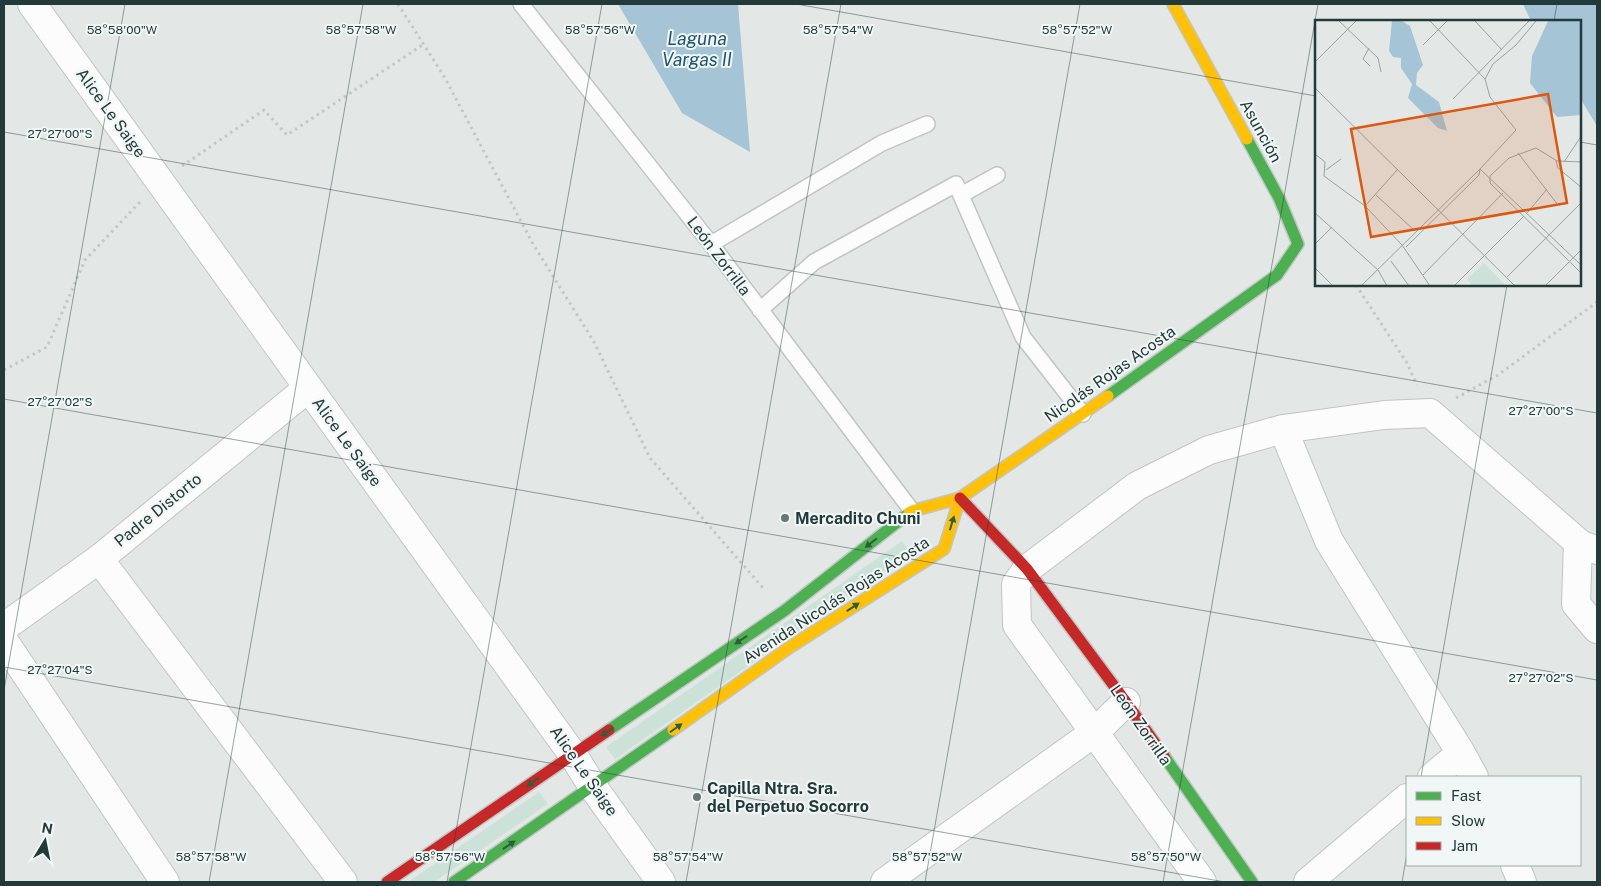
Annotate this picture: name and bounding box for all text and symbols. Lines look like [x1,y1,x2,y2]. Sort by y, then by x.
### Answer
inset map [1315,20,1581,286]
text: 58°58'00"W [87,23,158,37]
text: 58°57'58"W [326,23,397,37]
text: 58°57'56"W [565,23,636,37]
text: 58°57'54"W [803,23,874,37]
text: 58°57'52"W [1042,23,1113,37]
water label: Laguna Vargas II [662,28,732,70]
street label: Alice Le Saige [72,65,150,161]
street label: Asunción [1236,96,1286,166]
text: 27°27'00"S [27,127,93,141]
street label: León Zorrilla [683,213,755,299]
street label: Nicolás Rojas Acosta [1041,322,1179,426]
street label: Alice Le Saige [308,394,386,490]
text: 27°27'02"S [28,395,92,409]
text: 27°27'00"S [1508,404,1574,418]
street label: Padre Distorto [111,469,205,551]
place label: Mercadito Chuni [795,509,921,528]
marker: Mercadito Chuni [779,512,791,524]
one-way arrow [948,516,956,531]
street label: Avenida Nicolás Rojas Acosta [739,533,933,667]
one-way arrow [865,538,878,549]
one-way arrow [847,602,860,611]
one-way arrow [734,635,748,645]
text: 27°27'04"S [27,663,93,677]
text: 27°27'02"S [1509,671,1573,685]
street label: León Zorrilla [1106,681,1176,769]
street label: Alice Le Saige [546,722,622,820]
one-way arrow [669,723,683,733]
one-way arrow [600,727,613,737]
legend [1406,776,1581,866]
one-way arrow [526,777,540,787]
place label: Capilla Ntra. Sra. del Perpetuo Socorro [707,779,869,816]
text: Fast [1451,787,1481,804]
marker: Capilla Ntra. Sra. del Perpetuo Socorro [691,791,703,803]
text: Slow [1451,812,1486,829]
north arrow [20,816,70,866]
text: N [40,819,54,837]
text: Jam [1451,837,1478,854]
one-way arrow [502,840,515,850]
text: 58°57'58"W [176,850,247,864]
text: 58°57'56"W [415,850,486,864]
text: 58°57'54"W [653,850,724,864]
text: 58°57'52"W [892,850,963,864]
text: 58°57'50"W [1131,850,1202,864]

